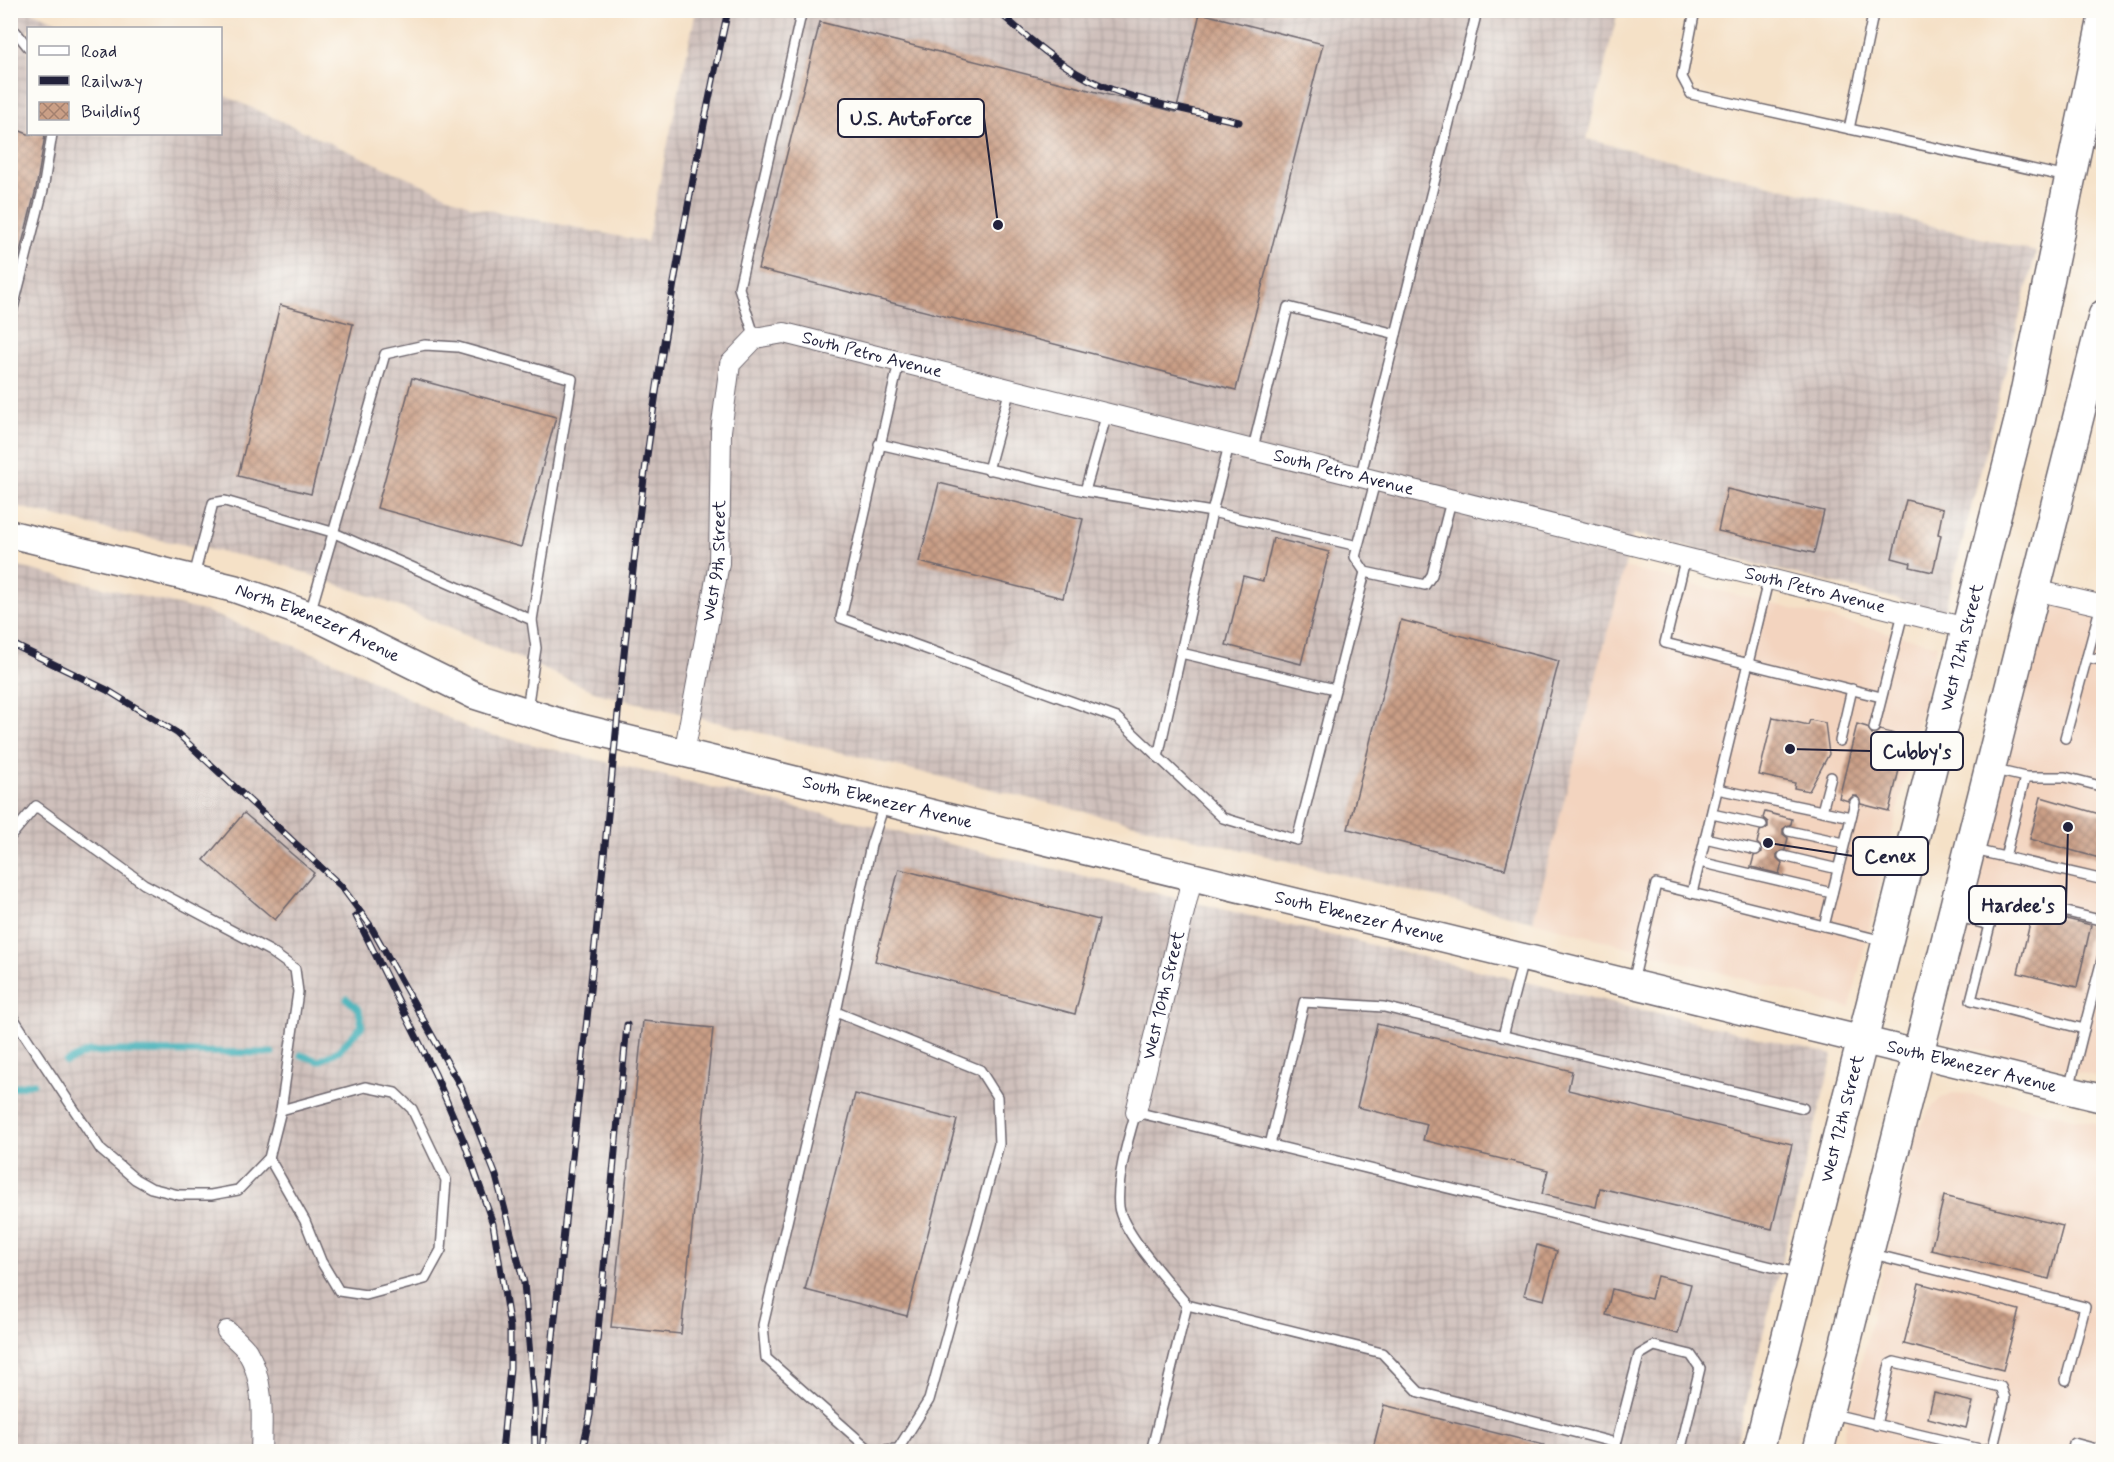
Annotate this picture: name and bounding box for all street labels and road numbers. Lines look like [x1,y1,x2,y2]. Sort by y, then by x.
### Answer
street label: South Petro Avenue [799,326,945,384]
street label: South Petro Avenue [1271,444,1416,502]
street label: West 9th Street [697,499,732,624]
street label: South Petro Avenue [1742,561,1888,619]
street label: North Ebenezer Avenue [232,578,404,669]
street label: West 12th Street [1934,581,1990,714]
street label: South Ebenezer Avenue [800,770,975,835]
street label: South Ebenezer Avenue [1272,885,1447,950]
street label: West 10th Street [1137,928,1191,1062]
street label: South Ebenezer Avenue [1884,1034,2059,1099]
street label: West 12th Street [1815,1052,1870,1185]

